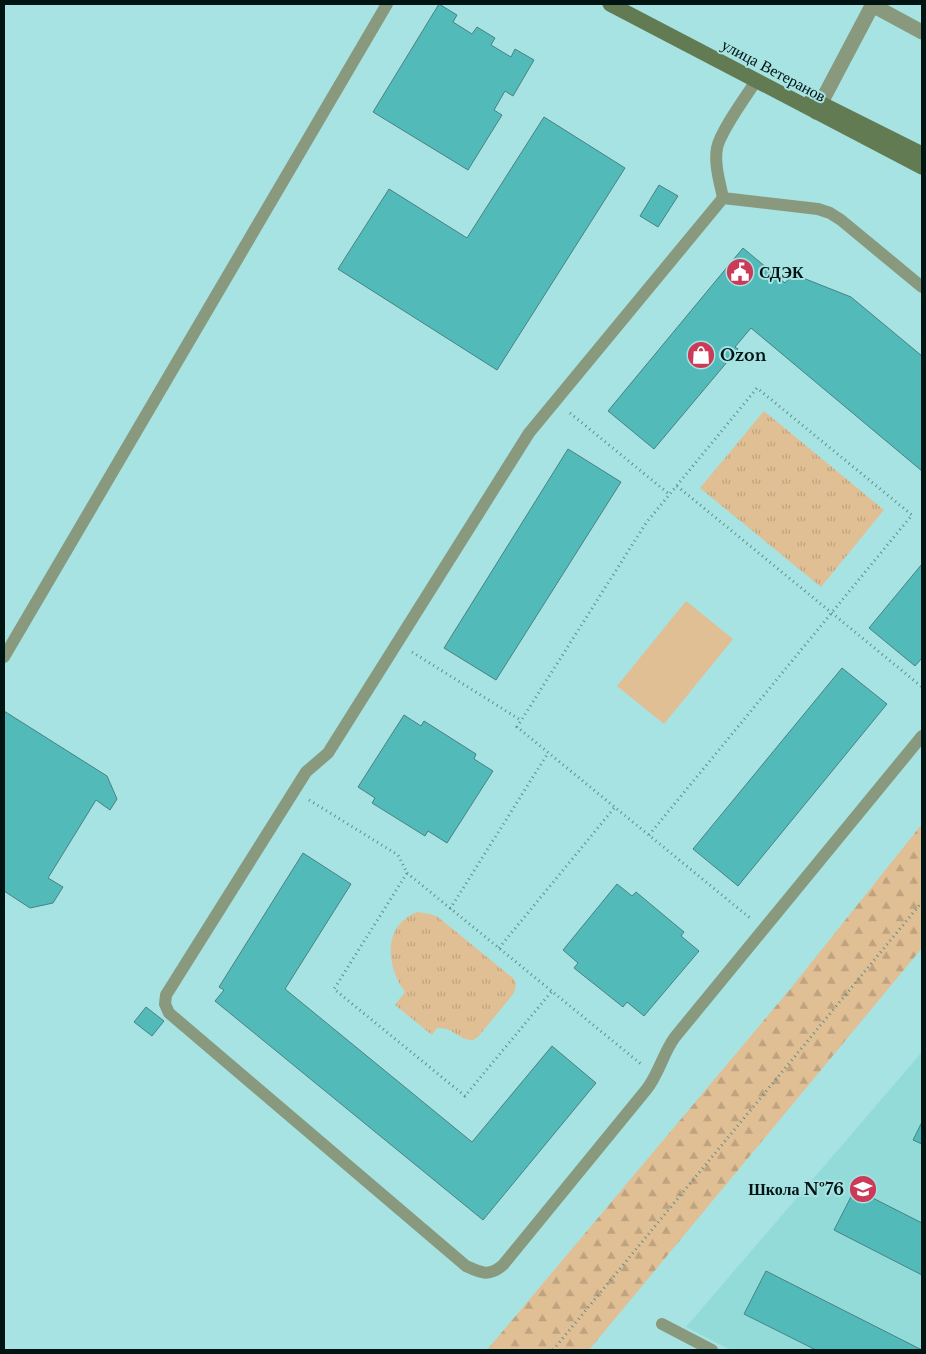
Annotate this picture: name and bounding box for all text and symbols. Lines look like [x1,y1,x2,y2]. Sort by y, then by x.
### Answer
street label: улица Ветеранов [718,34,830,106]
public building icon: СДЭК [725,257,755,287]
place label: СДЭК [759,262,804,282]
shop icon: Ozon [686,340,716,370]
place label: Ozon [720,345,767,365]
school or university icon: Школа №76 [848,1174,878,1204]
place label: Школа №76 [748,1179,844,1199]

